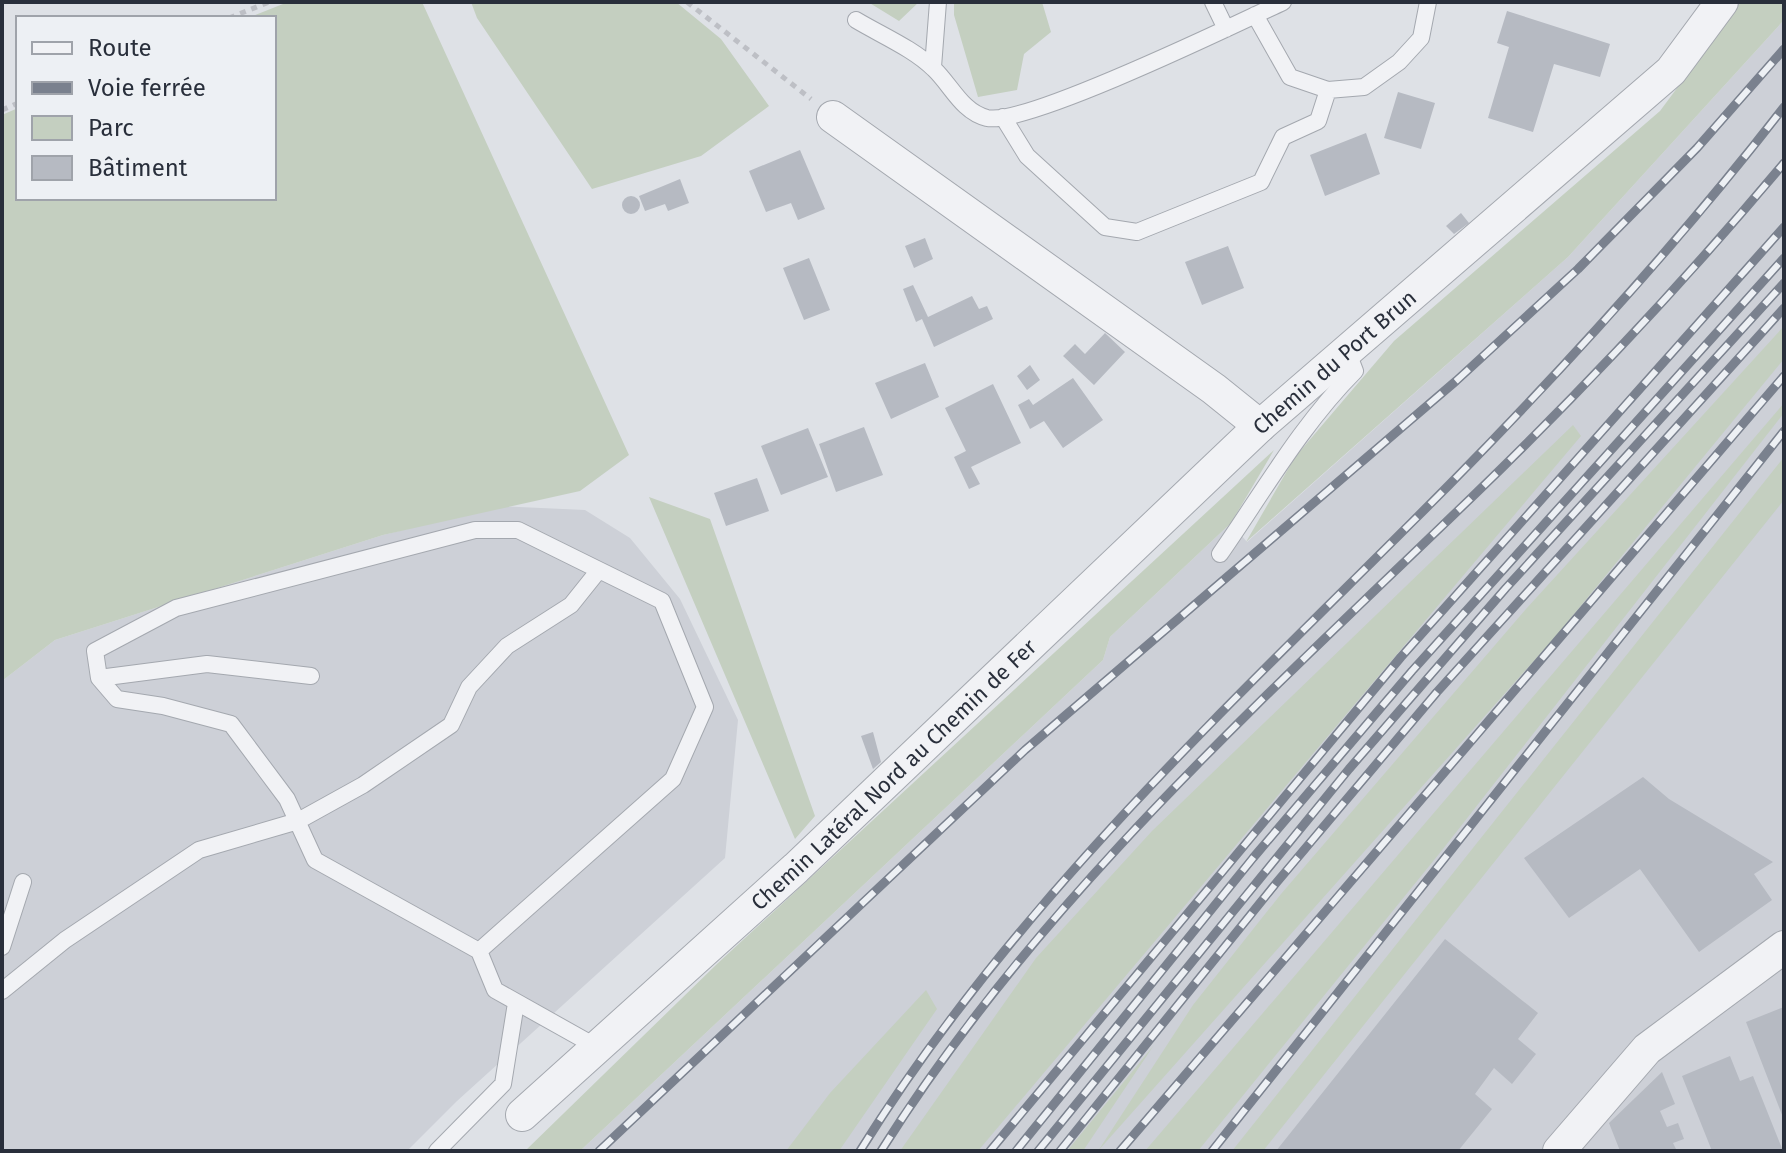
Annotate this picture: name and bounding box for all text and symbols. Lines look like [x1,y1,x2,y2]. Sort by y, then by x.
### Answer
legend [16,16,276,200]
text: Route [88,34,152,62]
text: Voie ferrée [88,74,206,102]
text: Parc [88,114,134,142]
text: Bâtiment [88,154,188,182]
street label: Chemin du Port Brun [1247,284,1422,440]
street label: Chemin Latéral Nord au Chemin de Fer [746,633,1042,916]

